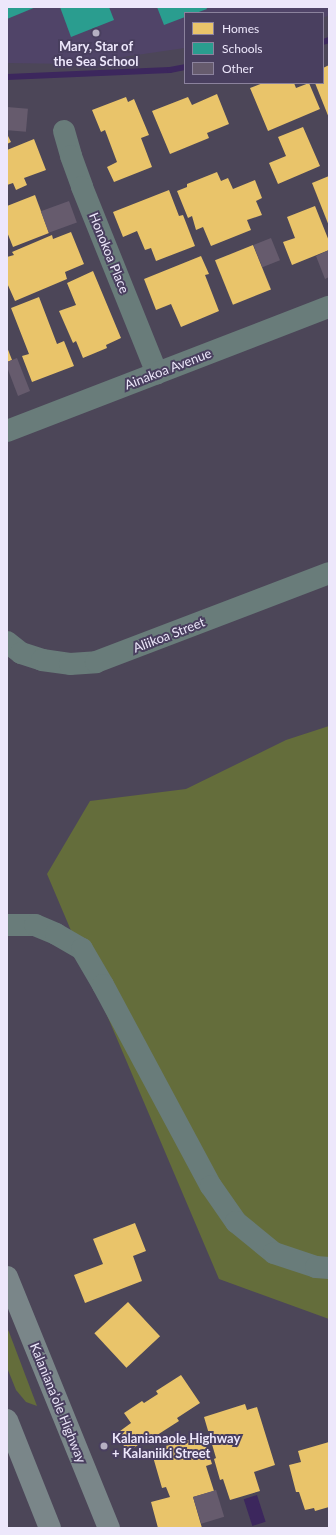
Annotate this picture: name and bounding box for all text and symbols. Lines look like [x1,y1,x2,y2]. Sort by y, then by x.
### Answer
legend [184,12,324,84]
text: Homes [222,21,259,36]
marker: Mary, Star of the Sea School [91,28,101,38]
place label: Mary, Star of the Sea School [54,39,138,70]
text: Schools [222,41,263,56]
text: Other [222,61,253,76]
street label: Honokoa Place [86,211,132,295]
street label: Ainakoa Avenue [122,345,214,393]
street label: Aliikoa Street [131,614,207,656]
street label: Kalaniana’ole Highway [27,1341,89,1465]
place label: Kalanianaole Highway + Kalaniiki Street [112,1431,240,1462]
marker: Kalanianaole Highway + Kalaniiki Street [99,1441,109,1451]

